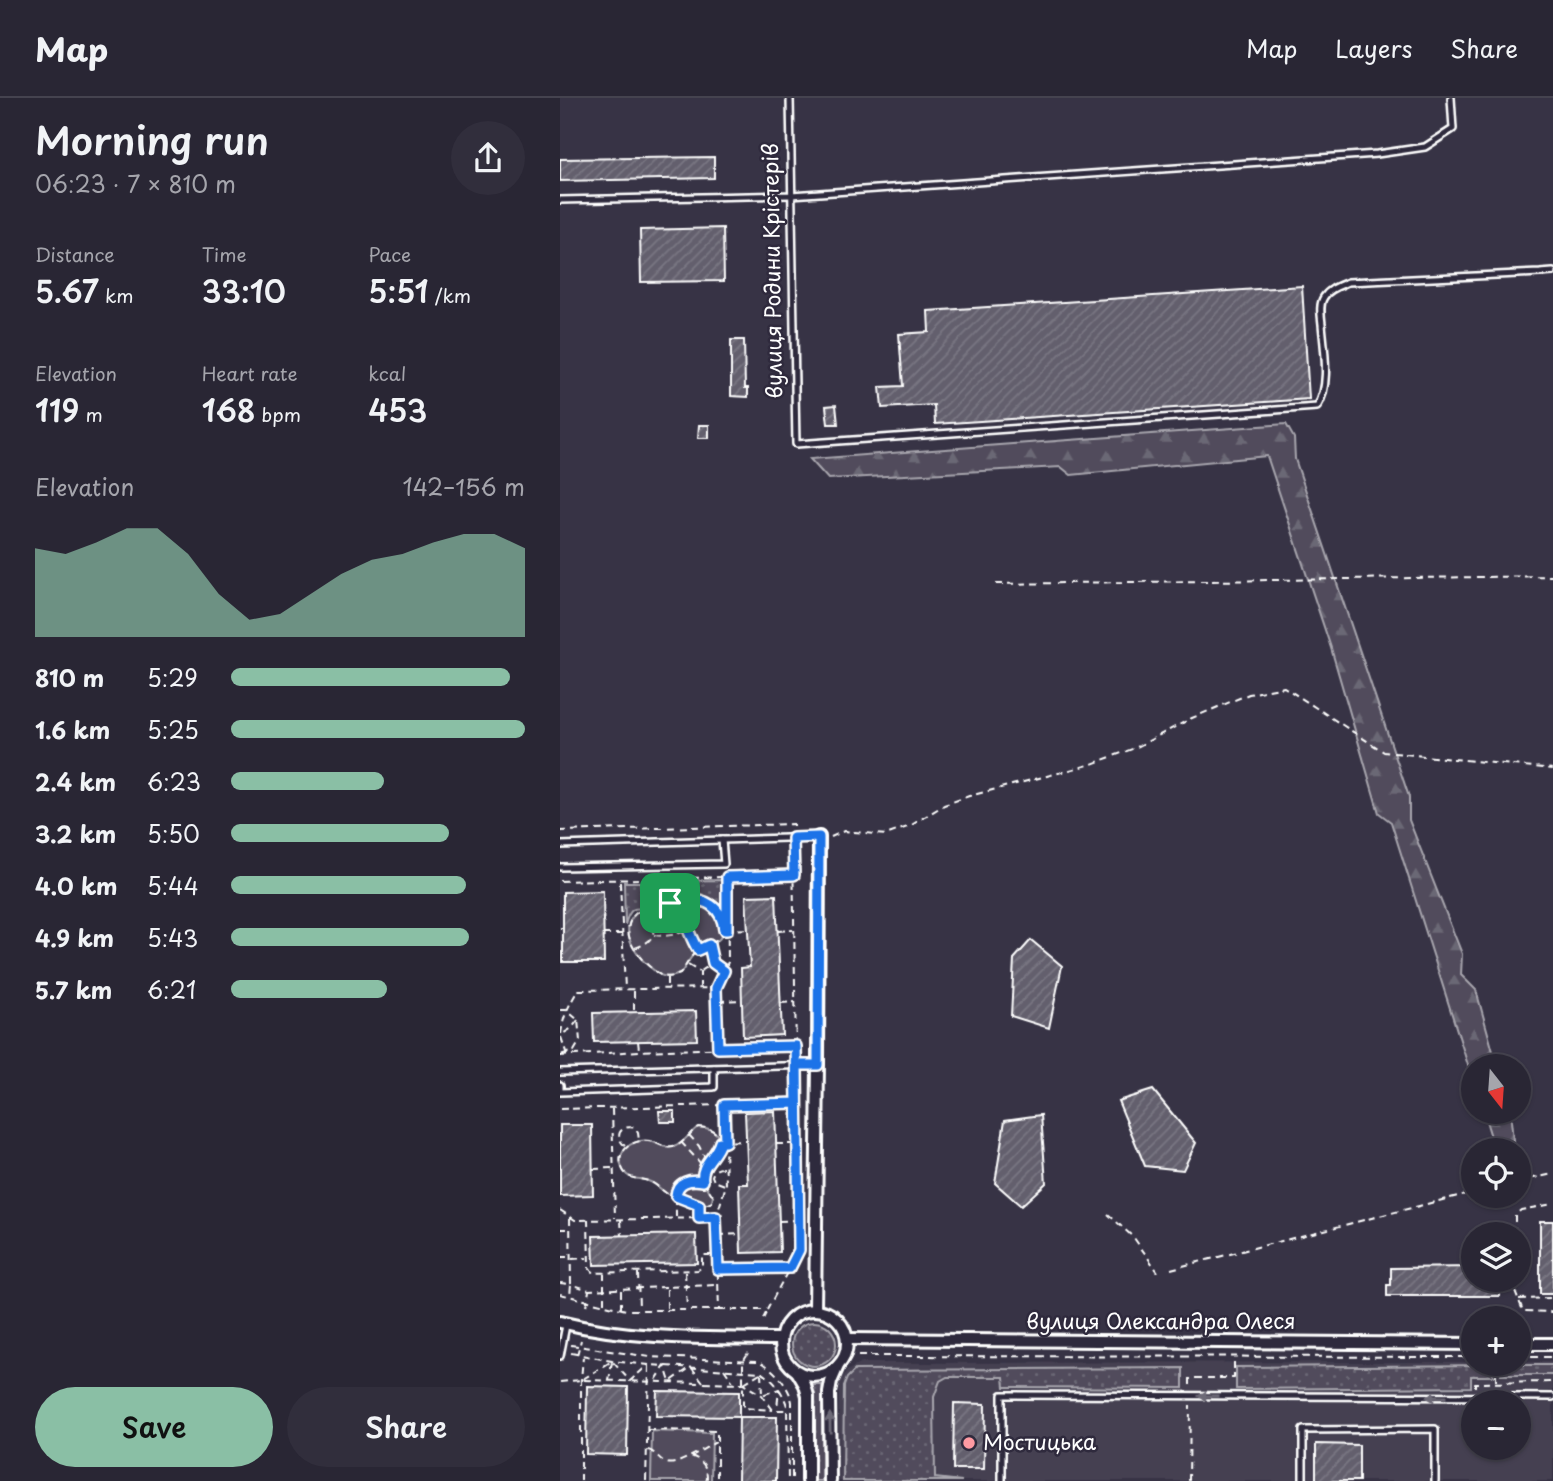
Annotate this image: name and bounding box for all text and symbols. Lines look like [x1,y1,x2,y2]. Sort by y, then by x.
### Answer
text: Map [35,23,108,73]
text: Map [1246,30,1297,66]
text: Layers [1335,30,1412,66]
text: Share [1450,30,1518,66]
text: Morning run [35,111,269,168]
button: share [451,121,525,195]
street label: вулиця Родини Крістерів [753,143,789,399]
text: 06:23 · 7 × 810 m [35,166,236,201]
text: Distance [35,240,115,268]
text: Time [202,240,247,268]
text: Pace [368,240,411,268]
text: 5.67 [35,268,99,313]
text: 33:10 [202,268,286,313]
text: 5:51 [368,268,428,313]
text: km [99,281,134,309]
text: /km [428,281,471,309]
text: Elevation [35,359,117,387]
text: Heart rate [202,359,298,387]
text: kcal [368,359,406,387]
text: 119 [35,387,79,432]
text: 168 [202,387,255,432]
text: 453 [368,387,427,432]
text: m [79,400,103,428]
text: bpm [255,400,301,428]
text: Elevation [35,469,134,504]
text: 142–156 m [402,469,525,504]
text: 810 m [35,660,104,695]
text: 5:29 [147,660,198,695]
text: 1.6 km [35,712,110,747]
text: 5:25 [147,712,199,747]
text: 2.4 km [35,764,116,799]
text: 6:23 [147,764,201,799]
text: 3.2 km [35,816,116,851]
text: 5:50 [147,816,200,851]
text: 4.0 km [35,868,118,903]
text: 5:44 [147,868,199,903]
pin [640,873,700,933]
icon: arrive [651,884,689,922]
text: 4.9 km [35,920,114,955]
text: 5:43 [147,920,198,955]
text: 5.7 km [35,972,112,1007]
text: 6:21 [147,972,196,1007]
north arrow [1461,1054,1531,1124]
map controls [1461,1054,1531,1460]
button: locate [1461,1138,1531,1208]
button: layers [1461,1222,1531,1292]
street label: вулиця Олександра Олеся [1026,1304,1296,1336]
button: + [1461,1306,1531,1376]
button: Save [35,1387,273,1467]
button: Share [287,1387,525,1467]
one-way arrow [1197,1390,1219,1402]
button: − [1461,1390,1531,1460]
one-way arrow [1425,1391,1447,1403]
one-way arrow [824,1412,836,1434]
place label: Мостицька [983,1425,1096,1457]
marker: Мостицька [961,1435,977,1451]

